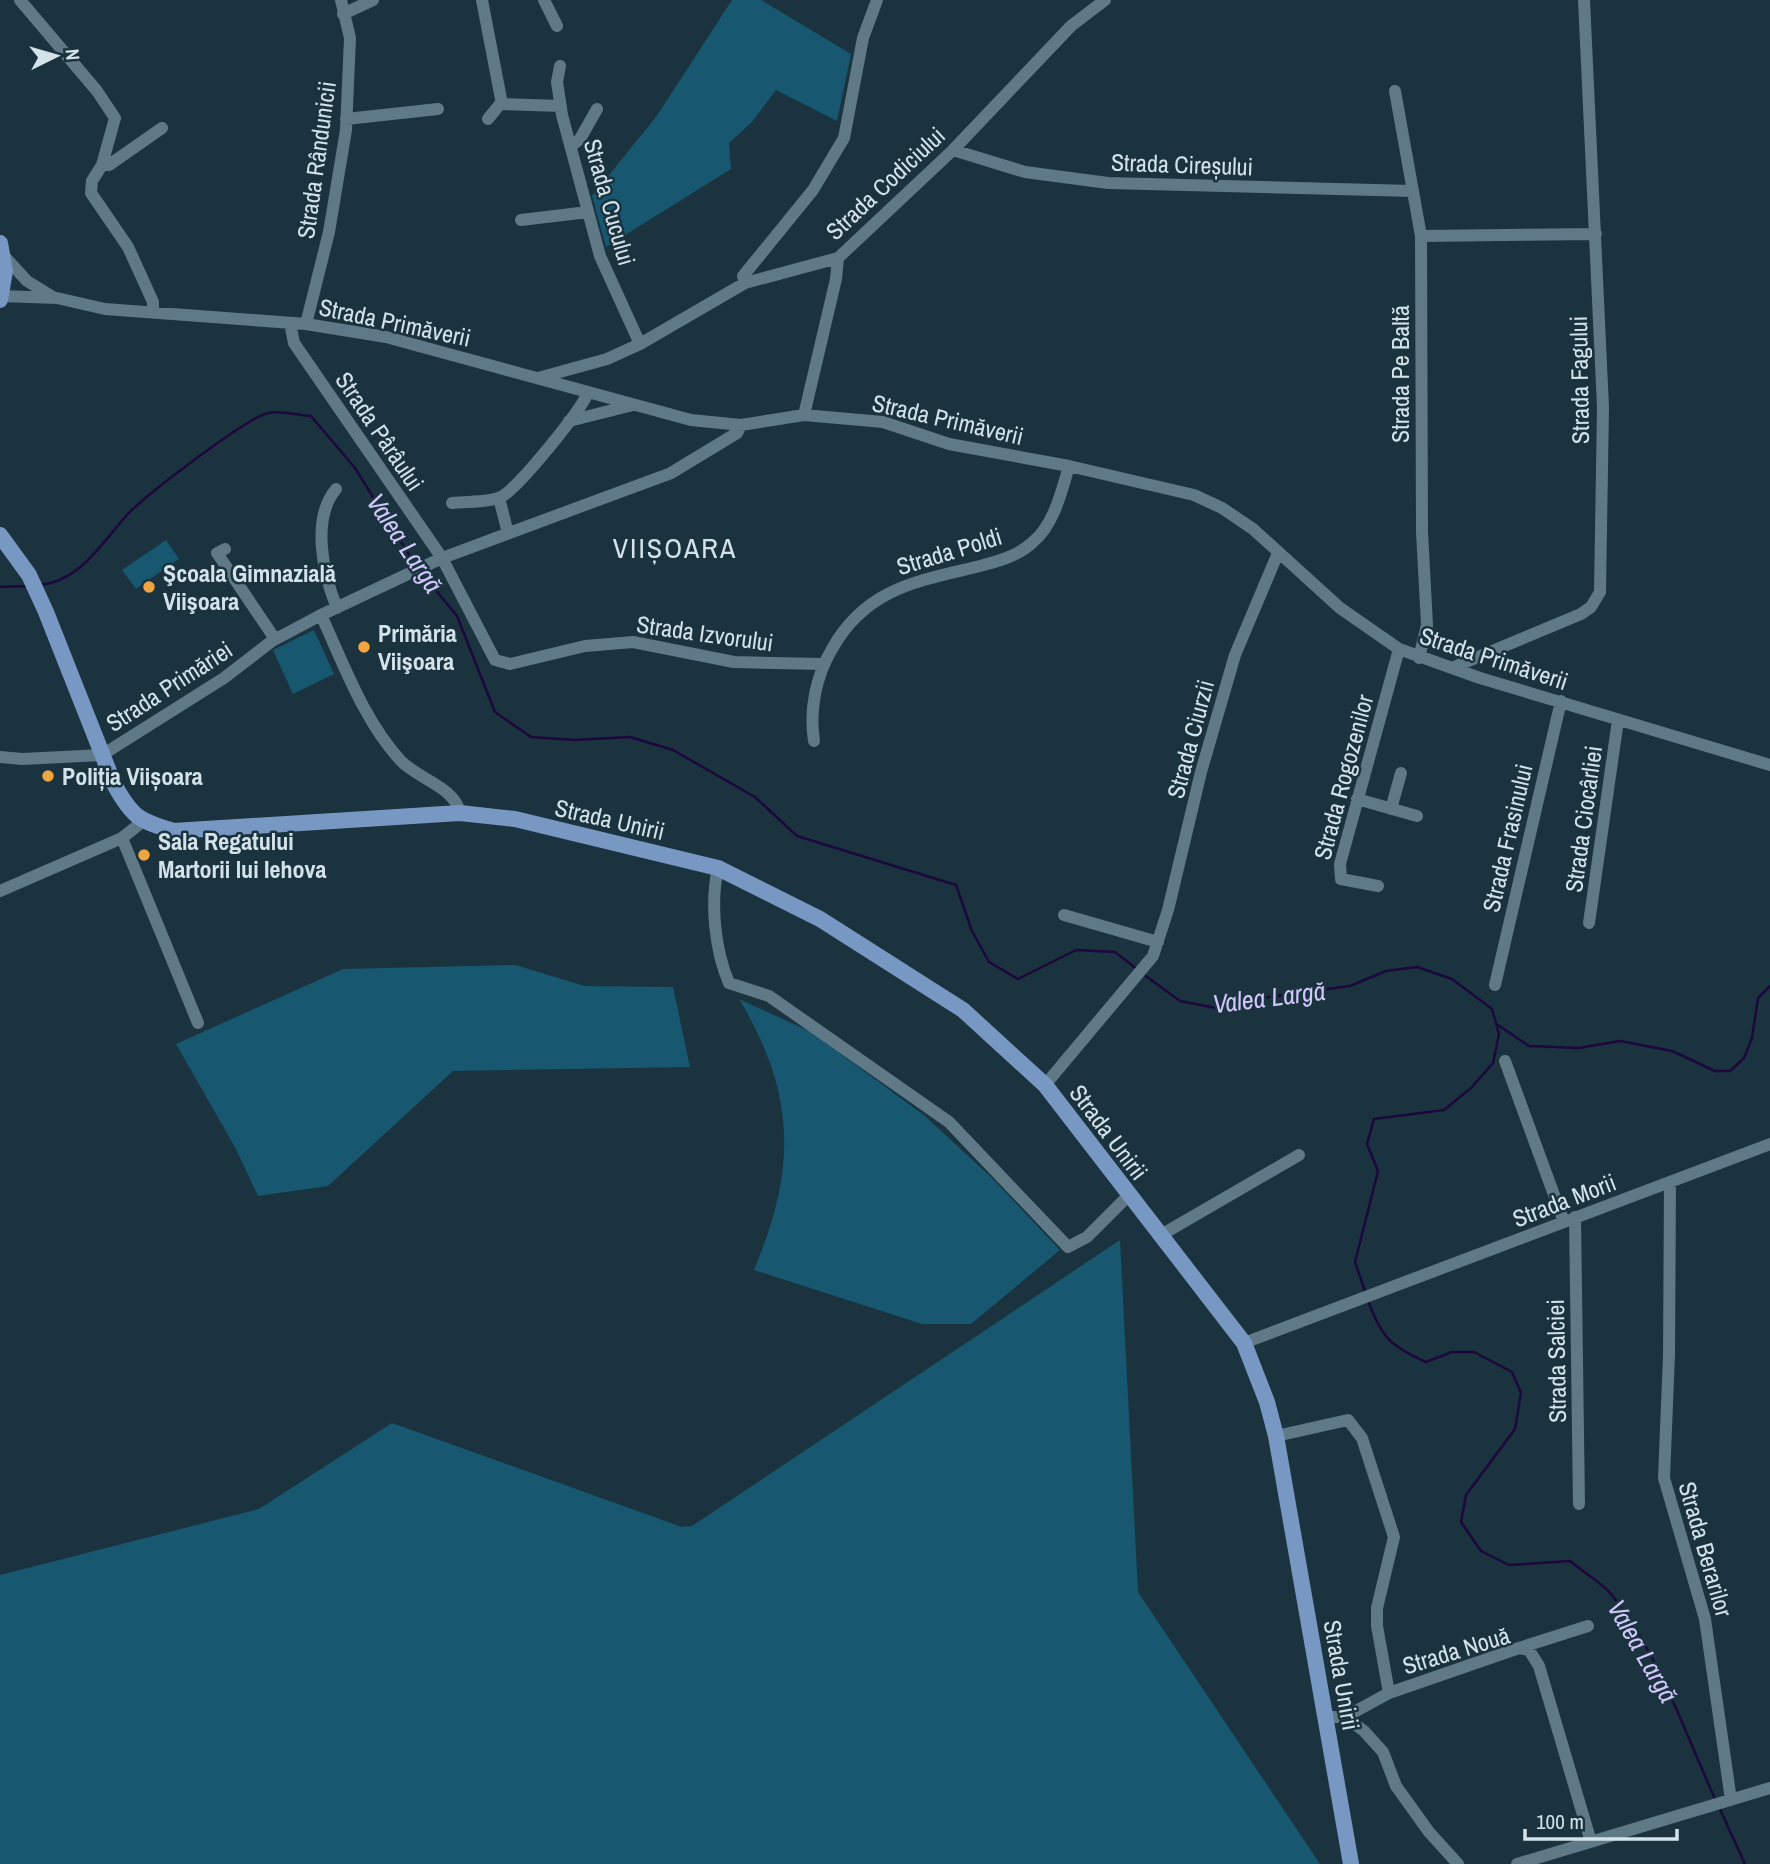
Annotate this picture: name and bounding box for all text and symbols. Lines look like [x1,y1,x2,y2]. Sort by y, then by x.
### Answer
north arrow [21,21,91,91]
text: N [59,48,86,61]
street label: Strada Rândunicii [289,79,343,241]
street label: Strada Codiciului [818,119,952,247]
street label: Strada Cucului [577,135,643,269]
street label: Strada Cireșului [1110,146,1254,182]
street label: Strada Primăverii [316,290,474,354]
street label: Strada Pe Baltă [1384,305,1416,443]
street label: Strada Fagului [1562,316,1596,444]
street label: Strada Pârâului [328,365,432,497]
street label: Strada Primăverii [869,386,1027,452]
water label: Valea Largă [359,486,451,600]
street label: Strada Poldi [893,520,1005,582]
district label: VIIȘOARA [613,529,737,567]
place label: Şcoala Gimnazială Viişoara [163,557,336,617]
marker: Şcoala Gimnazială Viişoara [141,579,157,595]
street label: Strada Izvorului [635,608,775,658]
place label: Primăria Viişoara [378,617,457,677]
street label: Strada Primăverii [1416,619,1572,697]
street label: Strada Primăriei [100,633,238,739]
marker: Primăria Viişoara [356,639,372,655]
street label: Strada Ciurzii [1159,676,1221,802]
street label: Strada Rogozenilor [1306,691,1381,863]
street label: Strada Ciocârliei [1557,744,1609,894]
place label: Poliția Viișoara [62,760,203,792]
street label: Strada Frasinului [1474,761,1540,915]
marker: Poliția Viișoara [40,768,56,784]
street label: Strada Unirii [552,791,668,847]
place label: Sala Regatului Martorii lui Iehova [158,825,326,885]
marker: Sala Regatului Martorii lui Iehova [136,847,152,863]
water label: Valea Largă [1211,973,1327,1021]
street label: Strada Unirii [1063,1078,1155,1186]
street label: Strada Morii [1508,1166,1620,1234]
street label: Strada Salciei [1539,1299,1573,1423]
street label: Strada Berarilor [1671,1478,1741,1621]
water label: Valea Largă [1600,1593,1686,1709]
street label: Strada Unirii [1317,1617,1367,1733]
street label: Strada Nouă [1398,1619,1514,1681]
scale bar [1525,1798,1677,1842]
text: 100 m [1536,1807,1584,1836]

